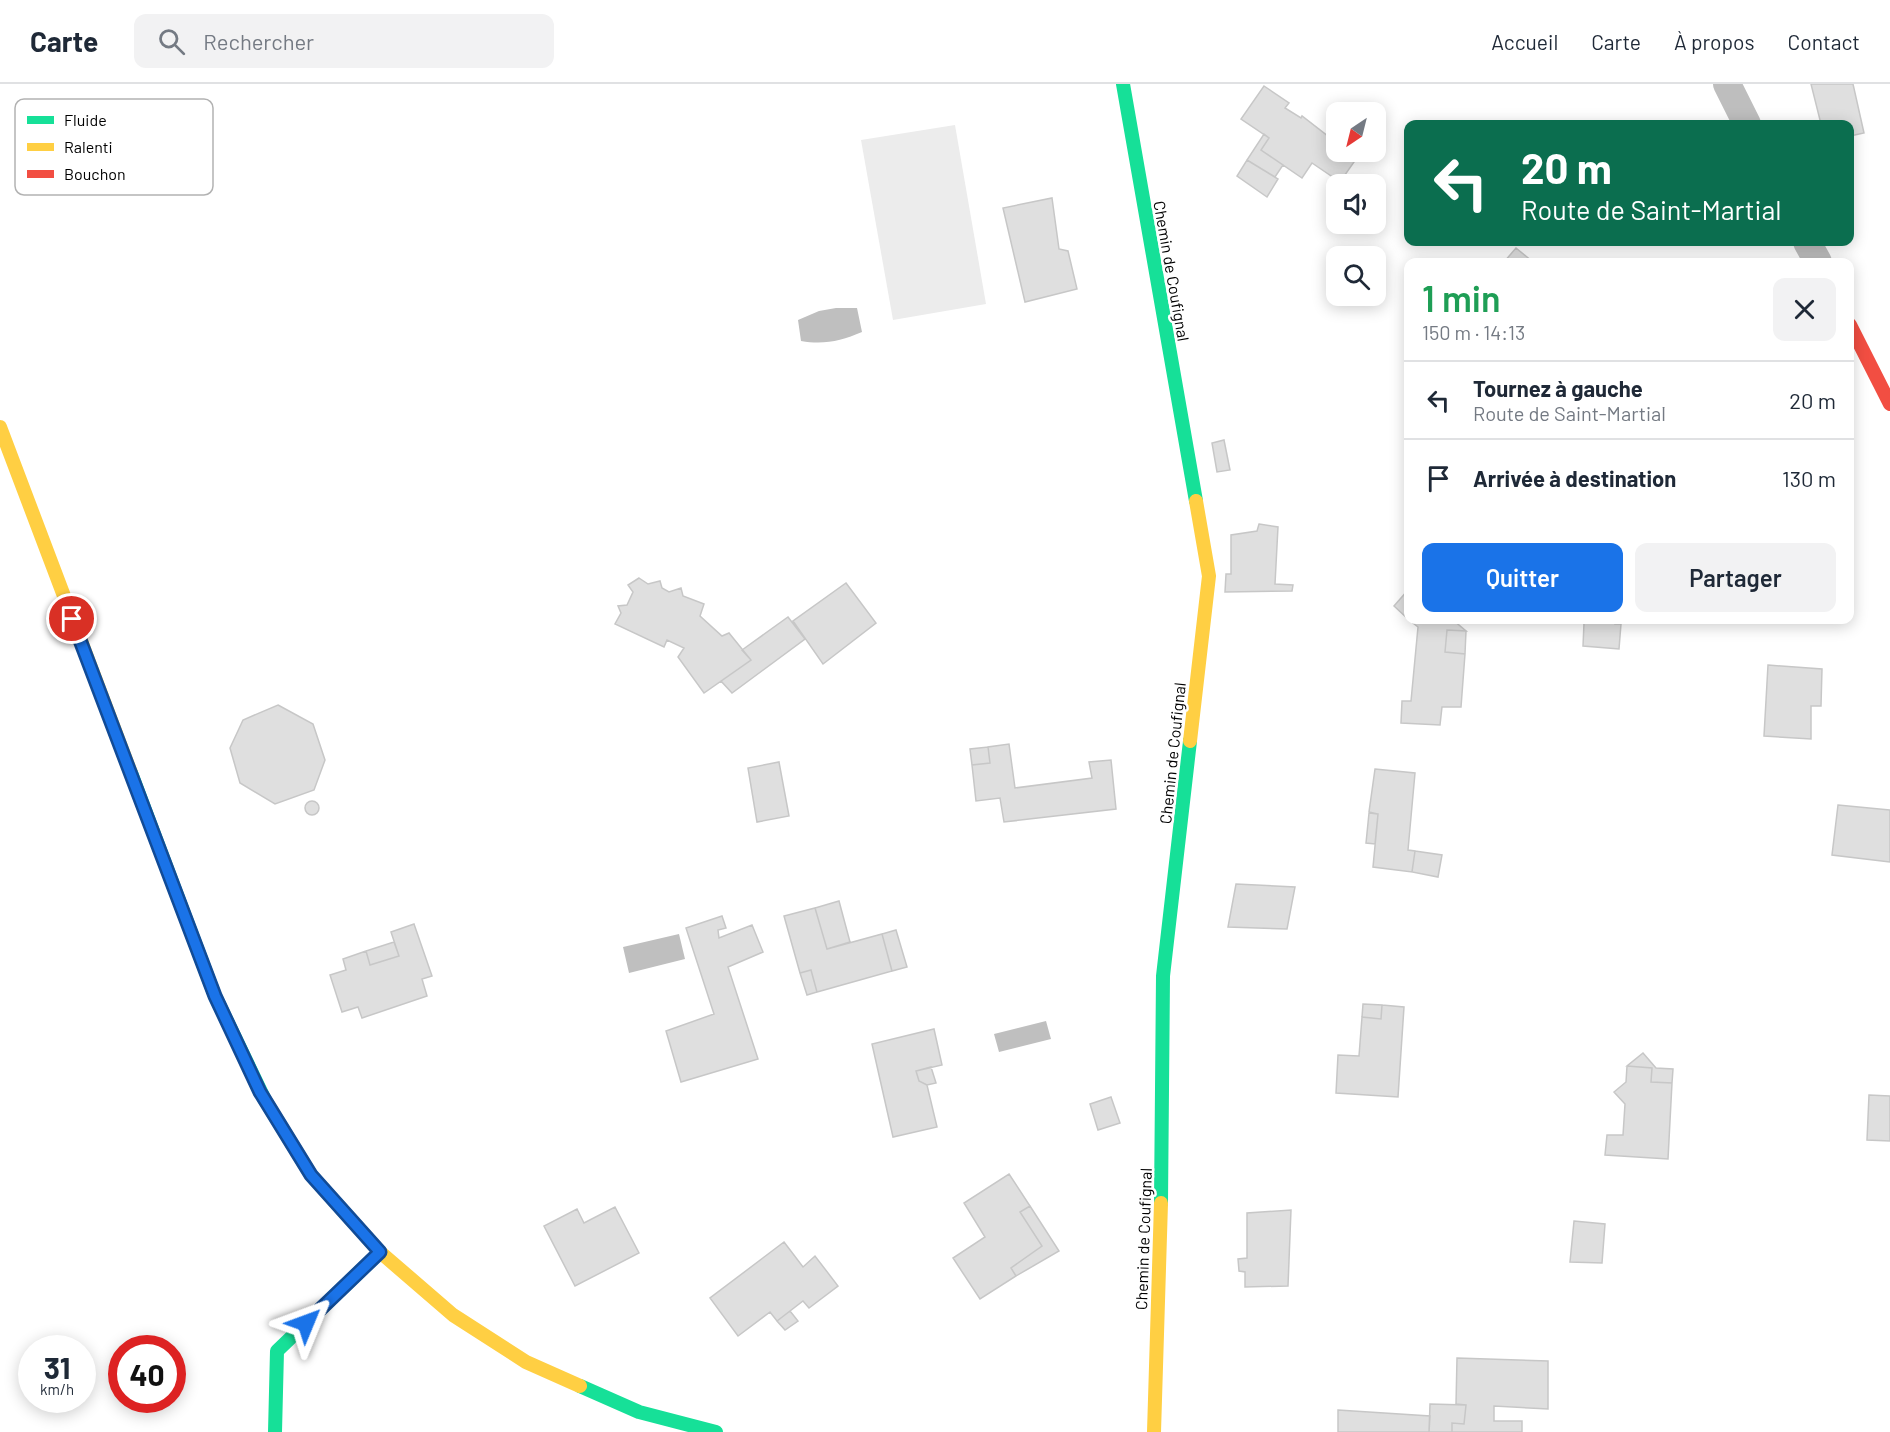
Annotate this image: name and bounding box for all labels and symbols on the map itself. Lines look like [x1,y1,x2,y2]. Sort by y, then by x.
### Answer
legend [15,99,213,195]
north arrow [1326,102,1386,162]
text: Fluide [64,110,107,129]
text: Ralenti [64,137,113,156]
text: Bouchon [64,164,126,183]
street label: Chemin de Coufignal [1150,199,1194,343]
pin [46,593,97,644]
street label: Chemin de Coufignal [1155,681,1189,825]
street label: Chemin de Coufignal [1131,1168,1155,1310]
position arrow [274,1291,338,1355]
speed limit sign: 40 [108,1335,186,1413]

